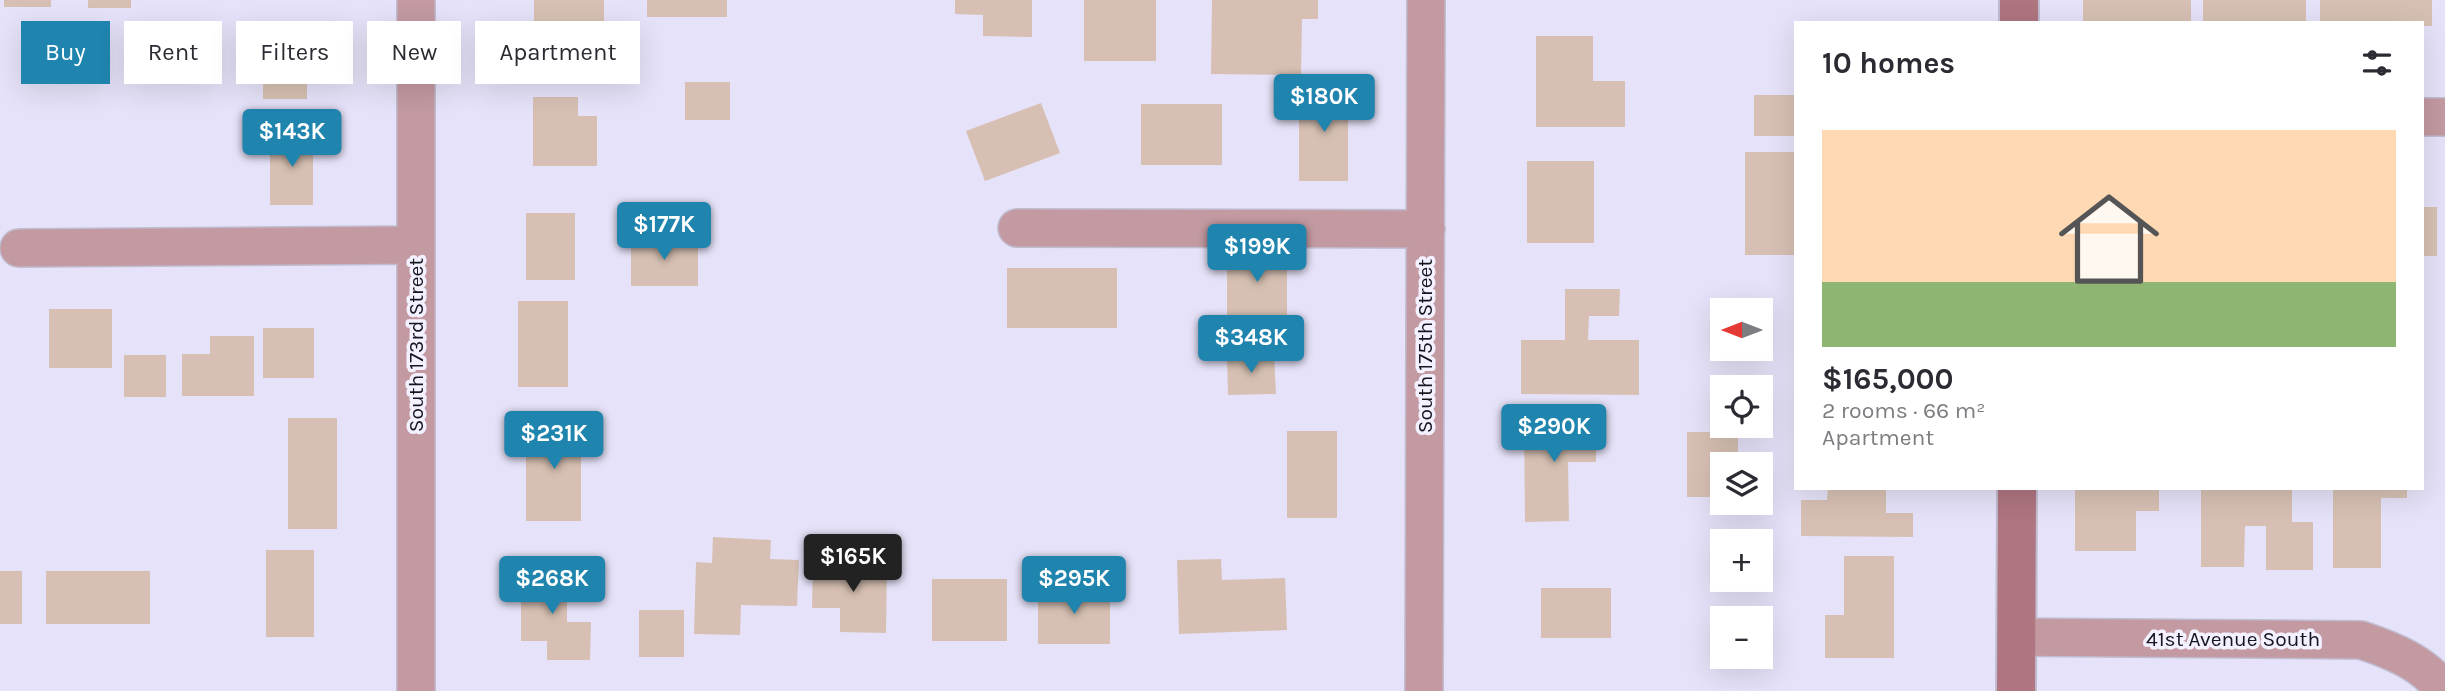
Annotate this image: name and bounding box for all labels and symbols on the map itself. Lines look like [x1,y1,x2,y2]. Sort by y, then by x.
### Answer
pin: $180K [1275,74,1373,134]
pin: $143K [243,110,341,169]
pin: $177K [615,202,713,262]
pin: $199K [1208,224,1306,284]
street label: South 173rd Street [404,258,428,432]
street label: South 175th Street [1413,259,1437,433]
north arrow [1710,298,1773,360]
pin: $348K [1202,316,1300,375]
pin: $290K [1505,405,1603,464]
pin: $231K [505,412,603,471]
pin: $165K [804,534,902,594]
pin: $268K [503,556,601,616]
pin: $295K [1025,556,1123,616]
street label: 41st Avenue South [2146,627,2320,651]

